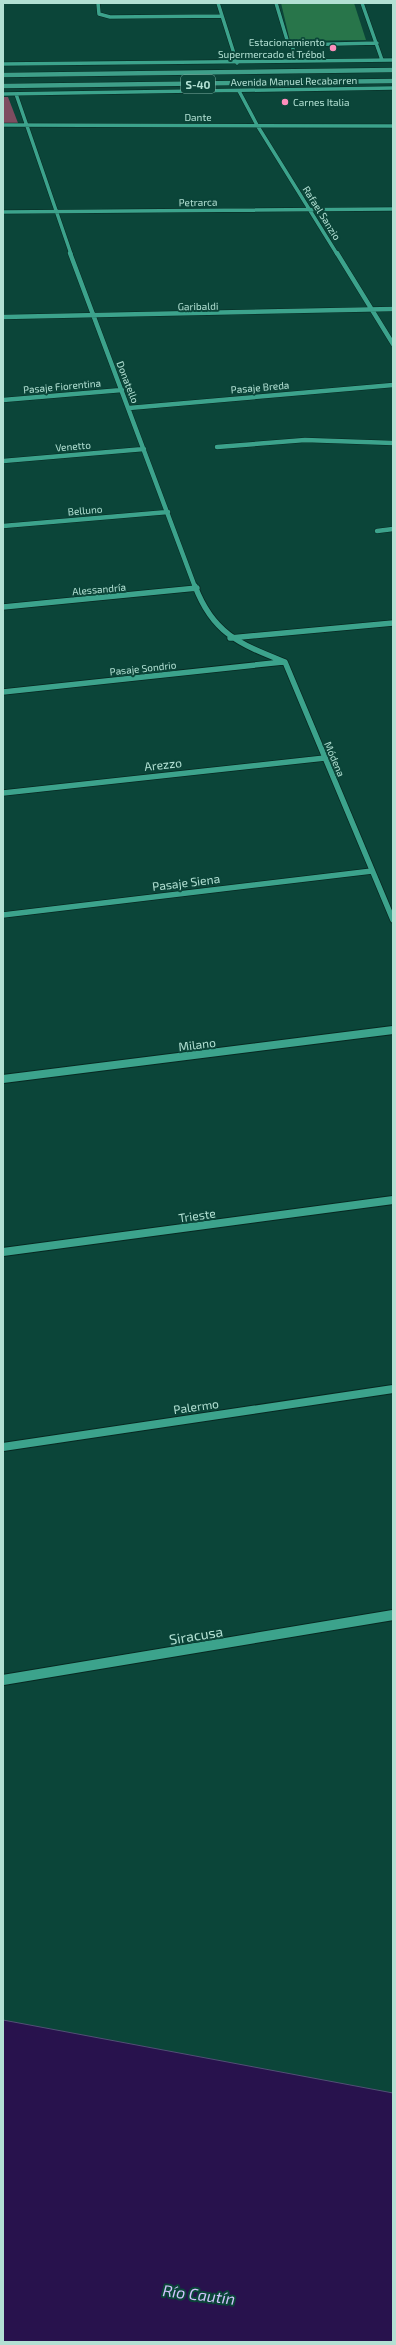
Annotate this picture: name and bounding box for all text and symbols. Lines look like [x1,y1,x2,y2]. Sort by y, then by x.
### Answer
place label: Estacionamiento Supermercado el Trébol [218,36,325,60]
marker: Estacionamiento Supermercado el Trébol [328,43,338,53]
street label: Avenida Manuel Recabarren [231,74,358,88]
road number: S-40 [181,75,215,93]
place label: Carnes Italia [293,96,350,108]
marker: Carnes Italia [280,97,290,107]
street label: Dante [184,111,212,123]
street label: Rafael Sanzio [301,184,344,243]
street label: Petrarca [179,196,217,208]
street label: Garibaldi [178,300,218,312]
street label: Donatello [114,359,142,405]
street label: Pasaje Fiorentina [23,377,101,395]
street label: Pasaje Breda [230,378,290,396]
street label: Venetto [55,438,92,454]
street label: Belluno [67,502,103,517]
street label: Alessandría [72,581,126,597]
street label: Pasaje Sondrio [109,658,177,677]
street label: Módena [322,740,348,778]
street label: Arezzo [144,755,183,773]
street label: Pasaje Siena [151,871,221,894]
street label: Milano [178,1035,217,1053]
street label: Trieste [178,1205,216,1225]
street label: Palermo [172,1396,220,1416]
street label: Siracusa [168,1622,224,1648]
water label: Río Cautín [162,2280,236,2308]

